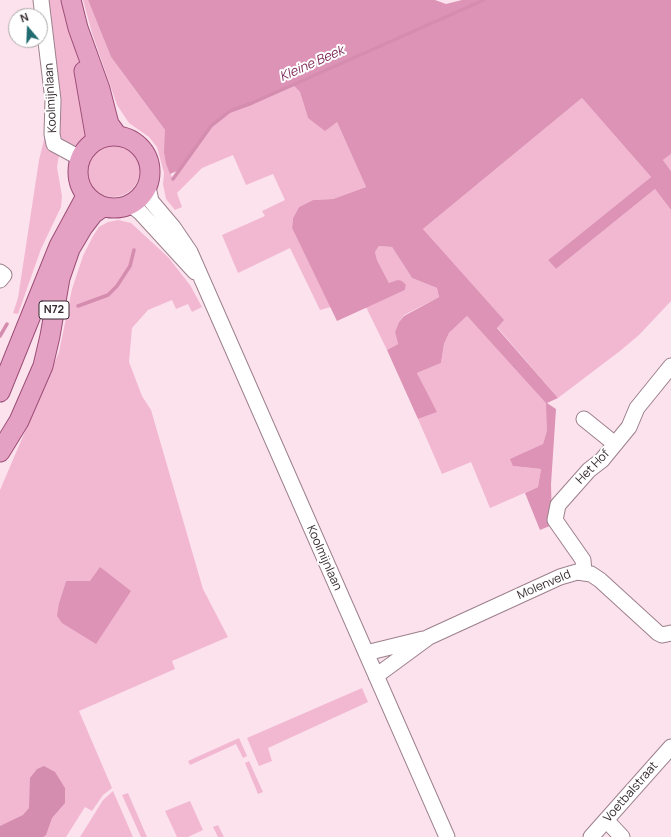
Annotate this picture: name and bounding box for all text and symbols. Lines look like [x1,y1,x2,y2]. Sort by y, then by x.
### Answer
north arrow [8,8,48,48]
text: N [18,9,30,26]
water label: Kleine Beek [277,43,347,85]
street label: Koolmijnlaan [42,63,60,133]
road number: N72 [39,301,69,319]
street label: Het Hof [573,447,613,487]
street label: Koolmijnlaan [303,523,345,593]
street label: Molenveld [515,567,573,603]
street label: Voetbalstraat [601,759,661,825]

